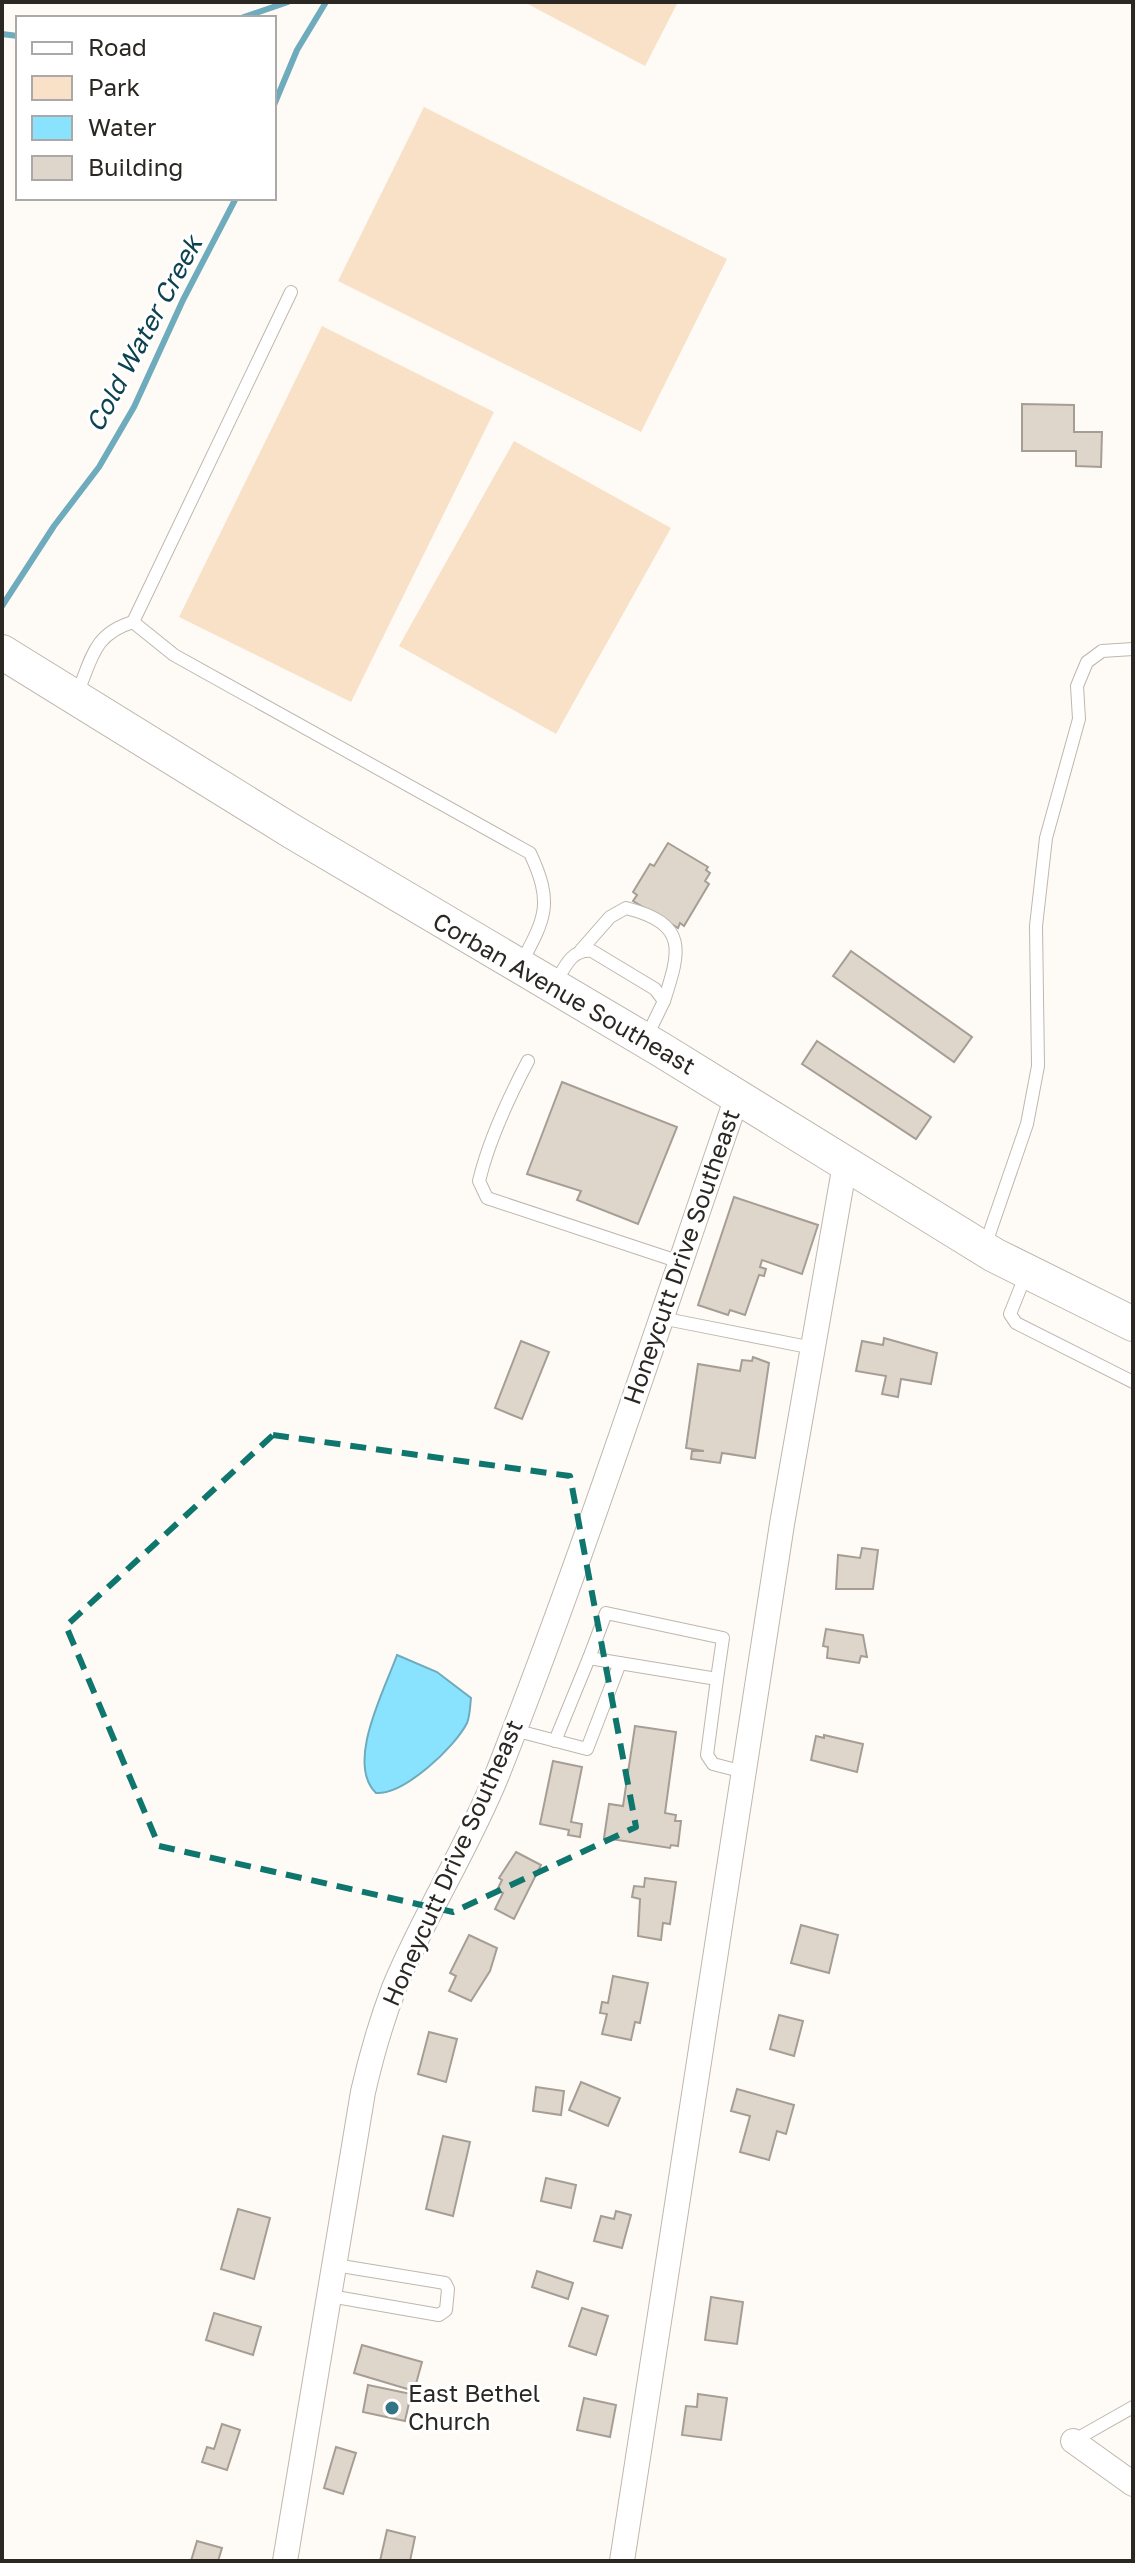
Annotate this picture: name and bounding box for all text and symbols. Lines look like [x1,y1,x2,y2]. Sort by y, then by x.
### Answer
legend [16,16,276,200]
text: Road [88,32,147,61]
text: Park [88,72,140,101]
text: Water [88,112,156,141]
text: Building [88,152,183,181]
water label: Cold Water Creek [79,229,209,437]
street label: Corban Avenue Southeast [428,906,701,1080]
street label: Honeycutt Drive Southeast [616,1105,745,1408]
street label: Honeycutt Drive Southeast [375,1715,528,2010]
place label: East Bethel Church [408,2378,540,2435]
marker: East Bethel Church [383,2399,401,2417]

